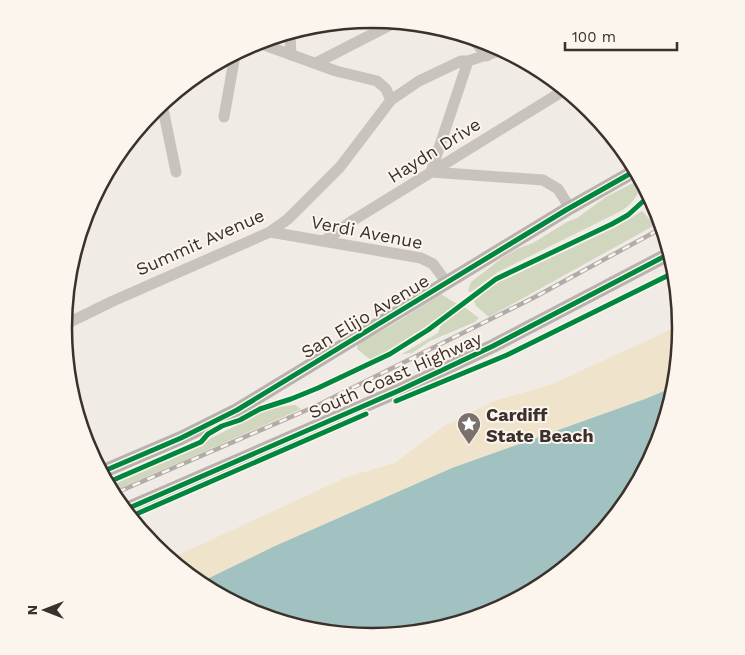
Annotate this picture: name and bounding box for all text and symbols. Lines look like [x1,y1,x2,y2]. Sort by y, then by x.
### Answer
scale bar [565,20,678,52]
text: 100 m [572,28,616,46]
street label: Haydn Drive [384,113,484,187]
street label: Summit Avenue [133,204,267,280]
street label: Verdi Avenue [309,211,425,253]
street label: San Elijo Avenue [297,270,433,362]
street label: South Coast Highway [305,327,485,423]
place label: Cardiff State Beach [486,404,594,446]
place icon: Cardiff State Beach [456,411,482,445]
north arrow [20,585,70,635]
text: N [24,605,40,615]

